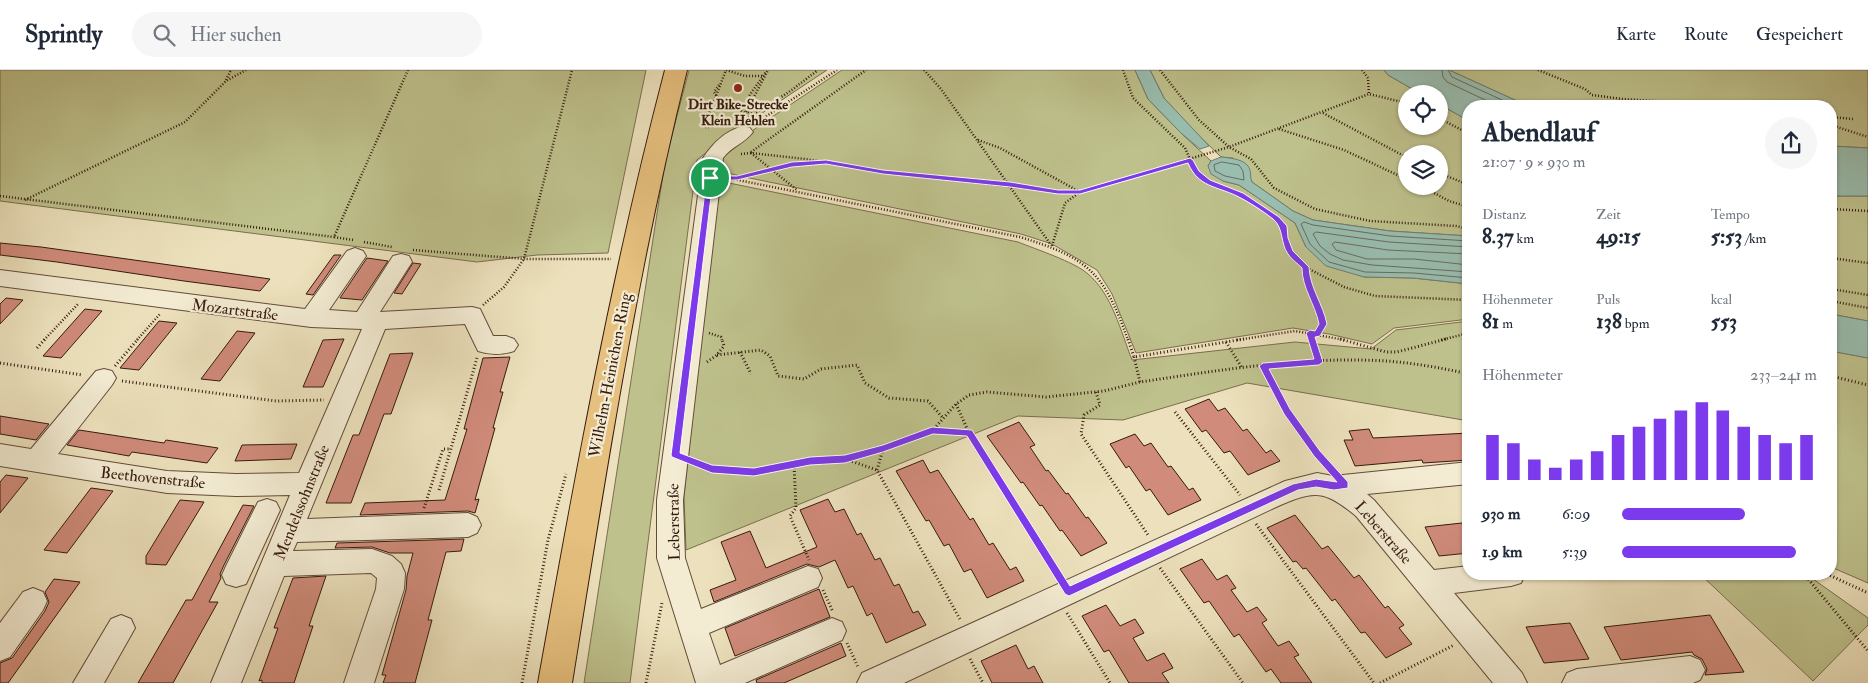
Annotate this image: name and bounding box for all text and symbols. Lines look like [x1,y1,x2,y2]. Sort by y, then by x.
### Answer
search box [132,12,482,57]
text: Sprintly [25,19,102,50]
icon: search [150,21,178,49]
text: Hier suchen [190,23,282,47]
text: Karte [1616,23,1656,46]
text: Route [1684,23,1728,46]
text: Gespeichert [1756,23,1843,46]
marker: Dirt Bike-Strecke Klein Hehlen [732,82,744,94]
map controls [1398,85,1448,195]
button: locate [1398,85,1448,135]
place label: Dirt Bike-Strecke Klein Hehlen [688,96,788,129]
text: Abendlauf [1482,115,1596,150]
button: share [1765,117,1817,169]
button: layers [1398,145,1448,195]
text: 21:07 · 9 × 930 m [1482,152,1586,172]
pin [689,157,731,199]
icon: arrive [696,164,724,192]
text: Distanz [1482,206,1526,223]
text: Zeit [1596,206,1621,223]
text: Tempo [1711,206,1750,223]
text: 8.37 [1482,223,1514,250]
text: 49:15 [1596,223,1640,250]
text: 5:53 [1711,223,1742,250]
text: km [1514,230,1534,247]
text: /km [1742,230,1766,247]
street label: Wilhelm-Heinichen-Ring [584,290,636,460]
text: Höhenmeter [1482,291,1553,308]
text: Puls [1596,291,1620,308]
text: kcal [1711,291,1732,308]
street label: Mozartstraße [191,295,280,325]
text: 81 [1482,308,1499,335]
text: 138 [1596,308,1622,335]
text: 553 [1711,308,1737,335]
text: m [1499,315,1513,332]
text: bpm [1622,315,1650,332]
text: Höhenmeter [1482,365,1563,385]
text: 233–241 m [1750,365,1817,385]
street label: Mendelssohnstraße [270,442,334,563]
street label: Beethovenstraße [100,463,207,493]
street label: Leberstraße [663,483,685,561]
street label: Leberstraße [1350,497,1416,569]
text: 930 m [1482,504,1520,524]
text: 6:09 [1562,504,1590,524]
text: 1.9 km [1482,542,1522,562]
text: 5:39 [1562,542,1587,562]

